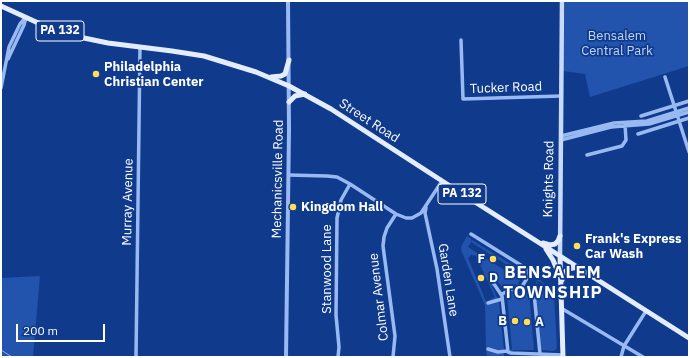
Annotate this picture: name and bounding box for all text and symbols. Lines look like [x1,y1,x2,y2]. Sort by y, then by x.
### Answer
road number: PA 132 [36,21,84,41]
park label: Bensalem Central Park [581,28,653,59]
place label: Philadelphia Christian Center [104,59,204,90]
marker: Philadelphia Christian Center [91,69,101,79]
street label: Tucker Road [470,79,542,97]
street label: Street Road [336,96,402,146]
street label: Mechanicsville Road [269,120,287,238]
street label: Knights Road [541,140,557,218]
street label: Murray Avenue [119,158,137,246]
road number: PA 132 [438,184,486,204]
place label: Kingdom Hall [301,199,383,215]
marker: Kingdom Hall [288,202,298,212]
street label: Stanwood Lane [319,224,335,314]
place label: Frank's Express Car Wash [585,231,682,262]
marker: Frank's Express Car Wash [572,241,582,251]
street label: Garden Lane [435,242,461,318]
place label: F [477,251,485,267]
street label: Colmar Avenue [366,252,392,342]
marker: F [488,254,498,264]
district label: BENSALEM TOWNSHIP [503,263,603,303]
place label: D [489,270,498,286]
marker: D [476,273,486,283]
place label: B [498,313,507,329]
place label: A [535,314,544,330]
scale bar [18,316,107,342]
marker: B [510,316,520,326]
marker: A [522,317,532,327]
text: 200 m [23,323,58,338]

